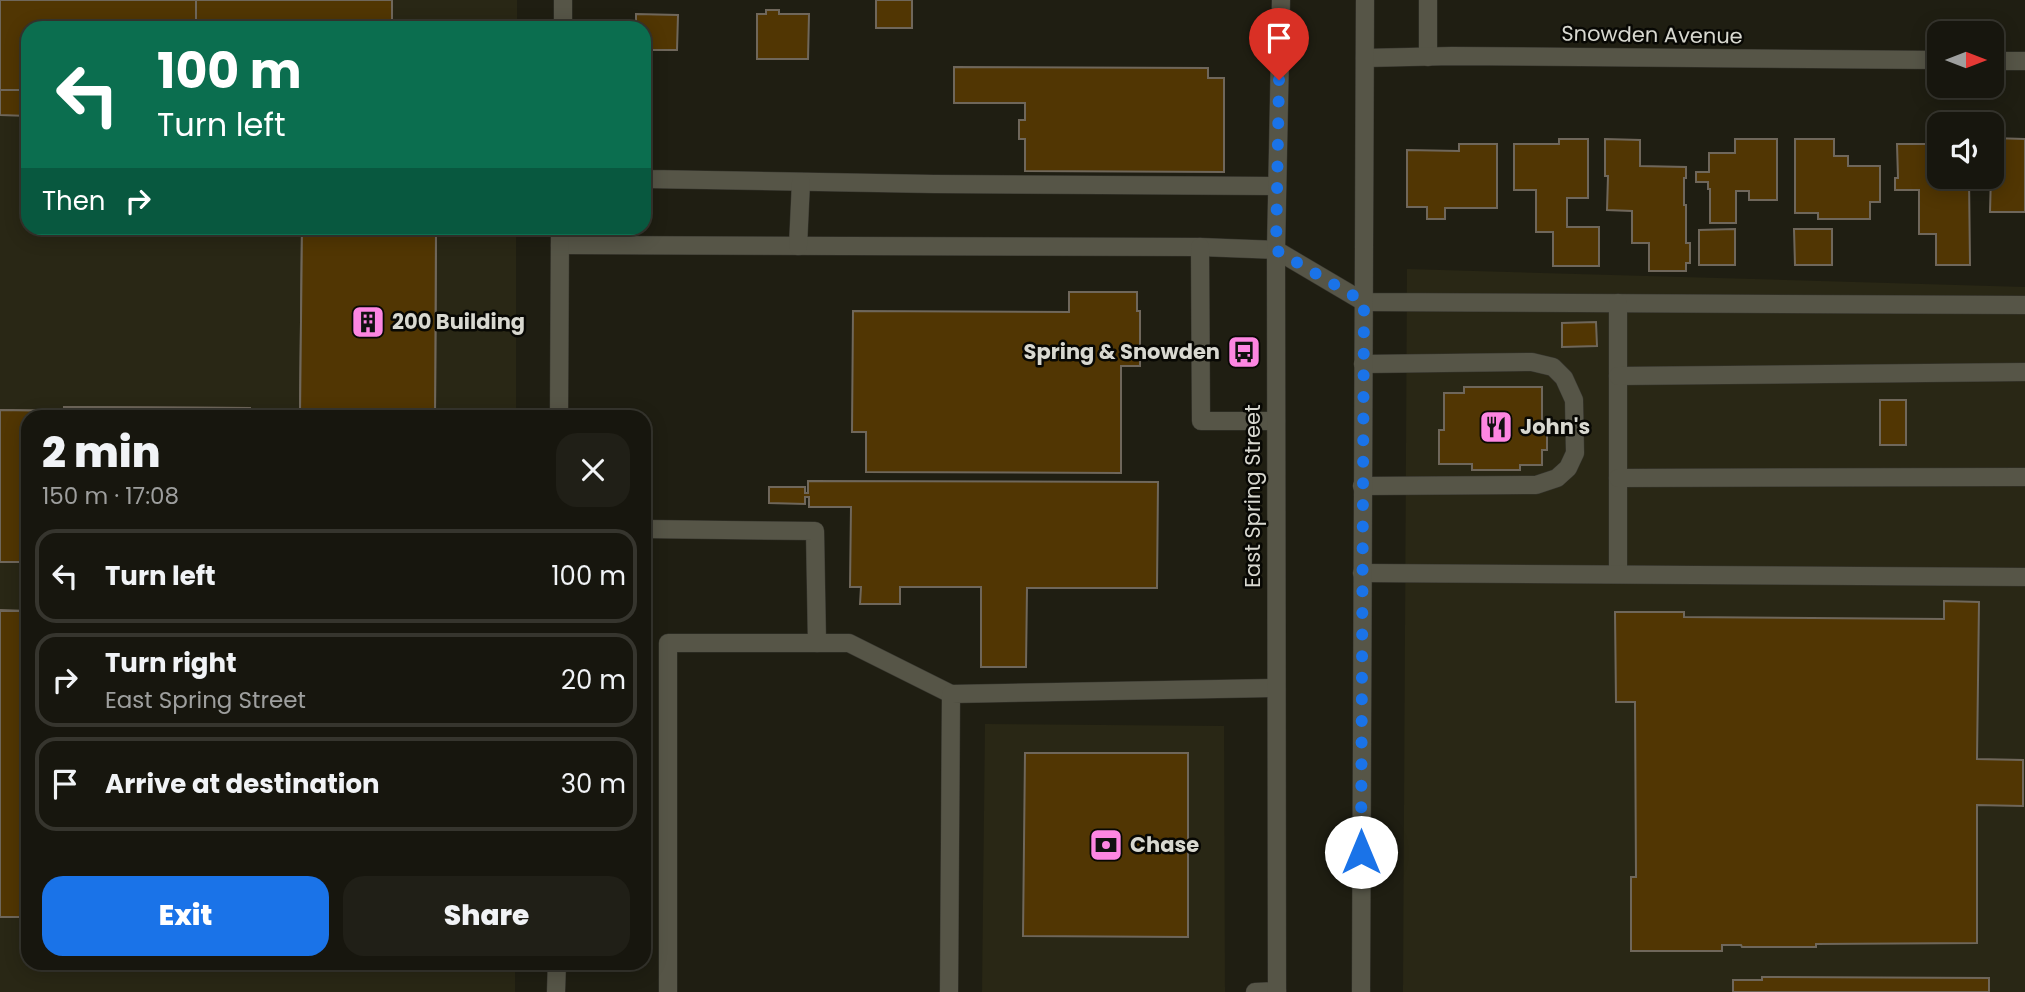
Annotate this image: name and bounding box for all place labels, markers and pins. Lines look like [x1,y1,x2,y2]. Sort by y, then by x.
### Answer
pin [1249,8,1309,80]
building icon: 200 Building [349,303,387,341]
place label: 200 Building [392,307,525,336]
bus stop icon: Spring & Snowden [1225,333,1263,371]
place label: Spring & Snowden [1024,337,1220,366]
restaurant icon: John's [1477,408,1515,446]
place label: John's [1520,412,1590,441]
bank icon: Chase [1087,826,1125,864]
place label: Chase [1130,830,1199,859]

